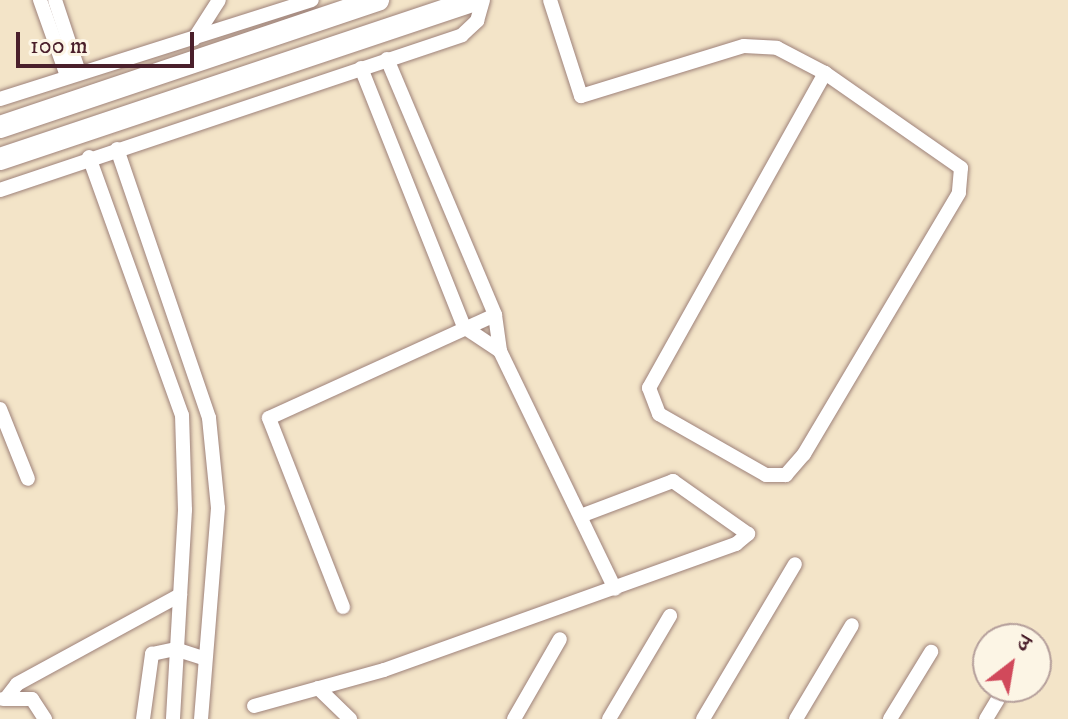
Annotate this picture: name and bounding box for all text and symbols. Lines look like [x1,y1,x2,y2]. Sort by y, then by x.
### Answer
scale bar [20,16,198,66]
text: 100 m [30,31,88,61]
north arrow [972,623,1052,703]
text: उ [1012,629,1035,658]

